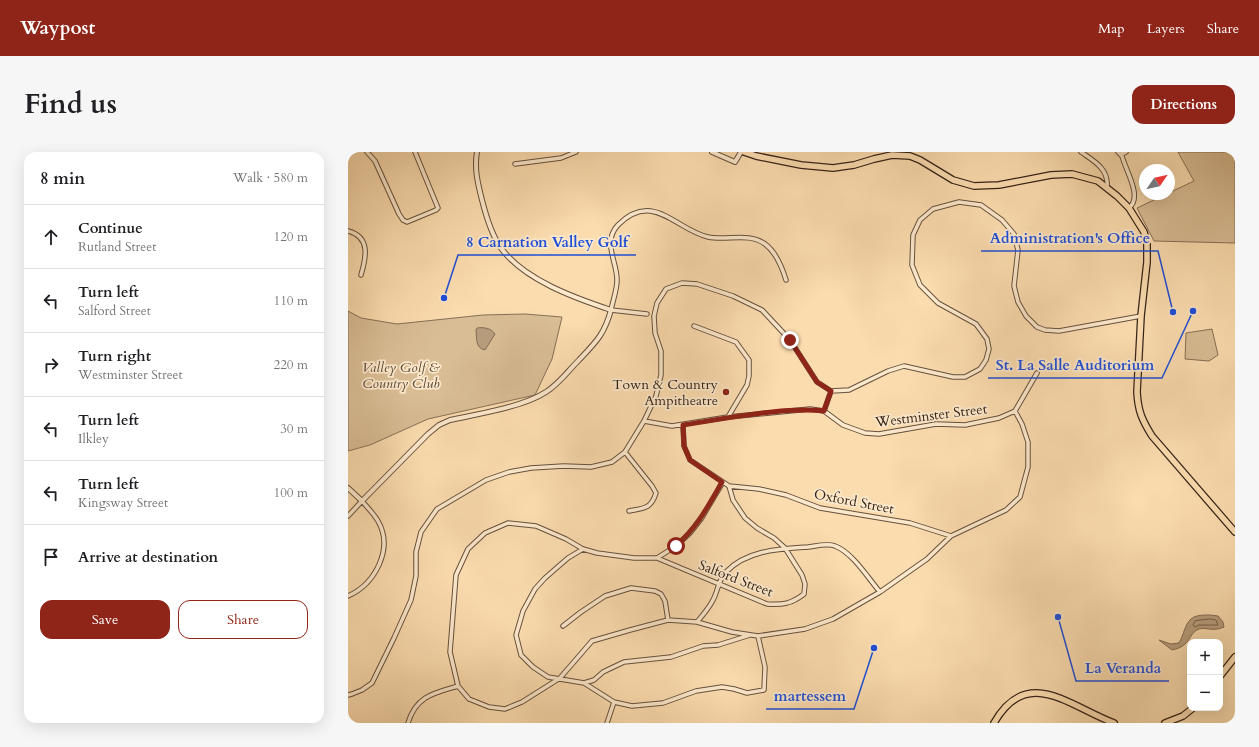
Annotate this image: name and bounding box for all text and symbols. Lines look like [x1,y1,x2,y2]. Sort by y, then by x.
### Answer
text: Waypost [20,15,95,41]
text: Map [1098,19,1125,38]
text: Layers [1147,19,1185,38]
text: Share [1207,19,1239,38]
text: Find us [24,85,117,123]
button: Directions [1132,85,1235,124]
north arrow [1139,164,1175,200]
text: 8 min [40,167,85,190]
text: Walk · 580 m [233,169,308,187]
text: Continue [78,218,143,238]
callout: Administration's Office [981,224,1158,251]
icon: ahead [40,226,62,248]
text: 120 m [274,228,308,246]
callout: 8 Carnation Valley Golf [458,228,636,255]
text: Administration's Office [990,228,1150,248]
text: 8 Carnation Valley Golf [466,232,631,252]
text: Rutland Street [78,238,156,256]
text: Turn left [78,282,139,302]
icon: left [40,290,62,312]
text: 110 m [274,292,308,310]
text: Salford Street [78,302,151,320]
route end [781,331,799,349]
text: Turn right [78,346,151,366]
callout: St. La Salle Auditorium [988,351,1162,378]
icon: right [40,354,62,376]
text: St. La Salle Auditorium [996,355,1154,375]
text: 220 m [274,356,308,374]
park label: Valley Golf & Country Club [362,358,441,393]
text: Westminster Street [78,366,183,384]
place label: Town & Country Ampitheatre [612,375,719,410]
marker: Town & Country Ampitheatre [721,387,731,397]
street label: Westminster Street [873,399,989,432]
text: Turn left [78,410,139,430]
icon: left [40,418,62,440]
text: 30 m [280,420,308,438]
text: Ilkley [78,430,109,448]
text: Turn left [78,474,139,494]
icon: left [40,482,62,504]
text: 100 m [274,484,308,502]
street label: Oxford Street [812,484,896,519]
text: Kingsway Street [78,494,168,512]
route start [667,537,685,555]
icon: arrive [40,546,62,568]
text: Arrive at destination [78,547,218,567]
street label: Salford Street [696,556,776,602]
button: Save [40,600,170,639]
button: Share [178,600,308,639]
map controls [1187,639,1223,711]
button: + [1187,639,1223,675]
callout: La Veranda [1076,654,1169,681]
text: La Veranda [1085,658,1162,678]
button: − [1187,675,1223,711]
callout: martessem [766,682,854,709]
text: martessem [774,686,846,706]

